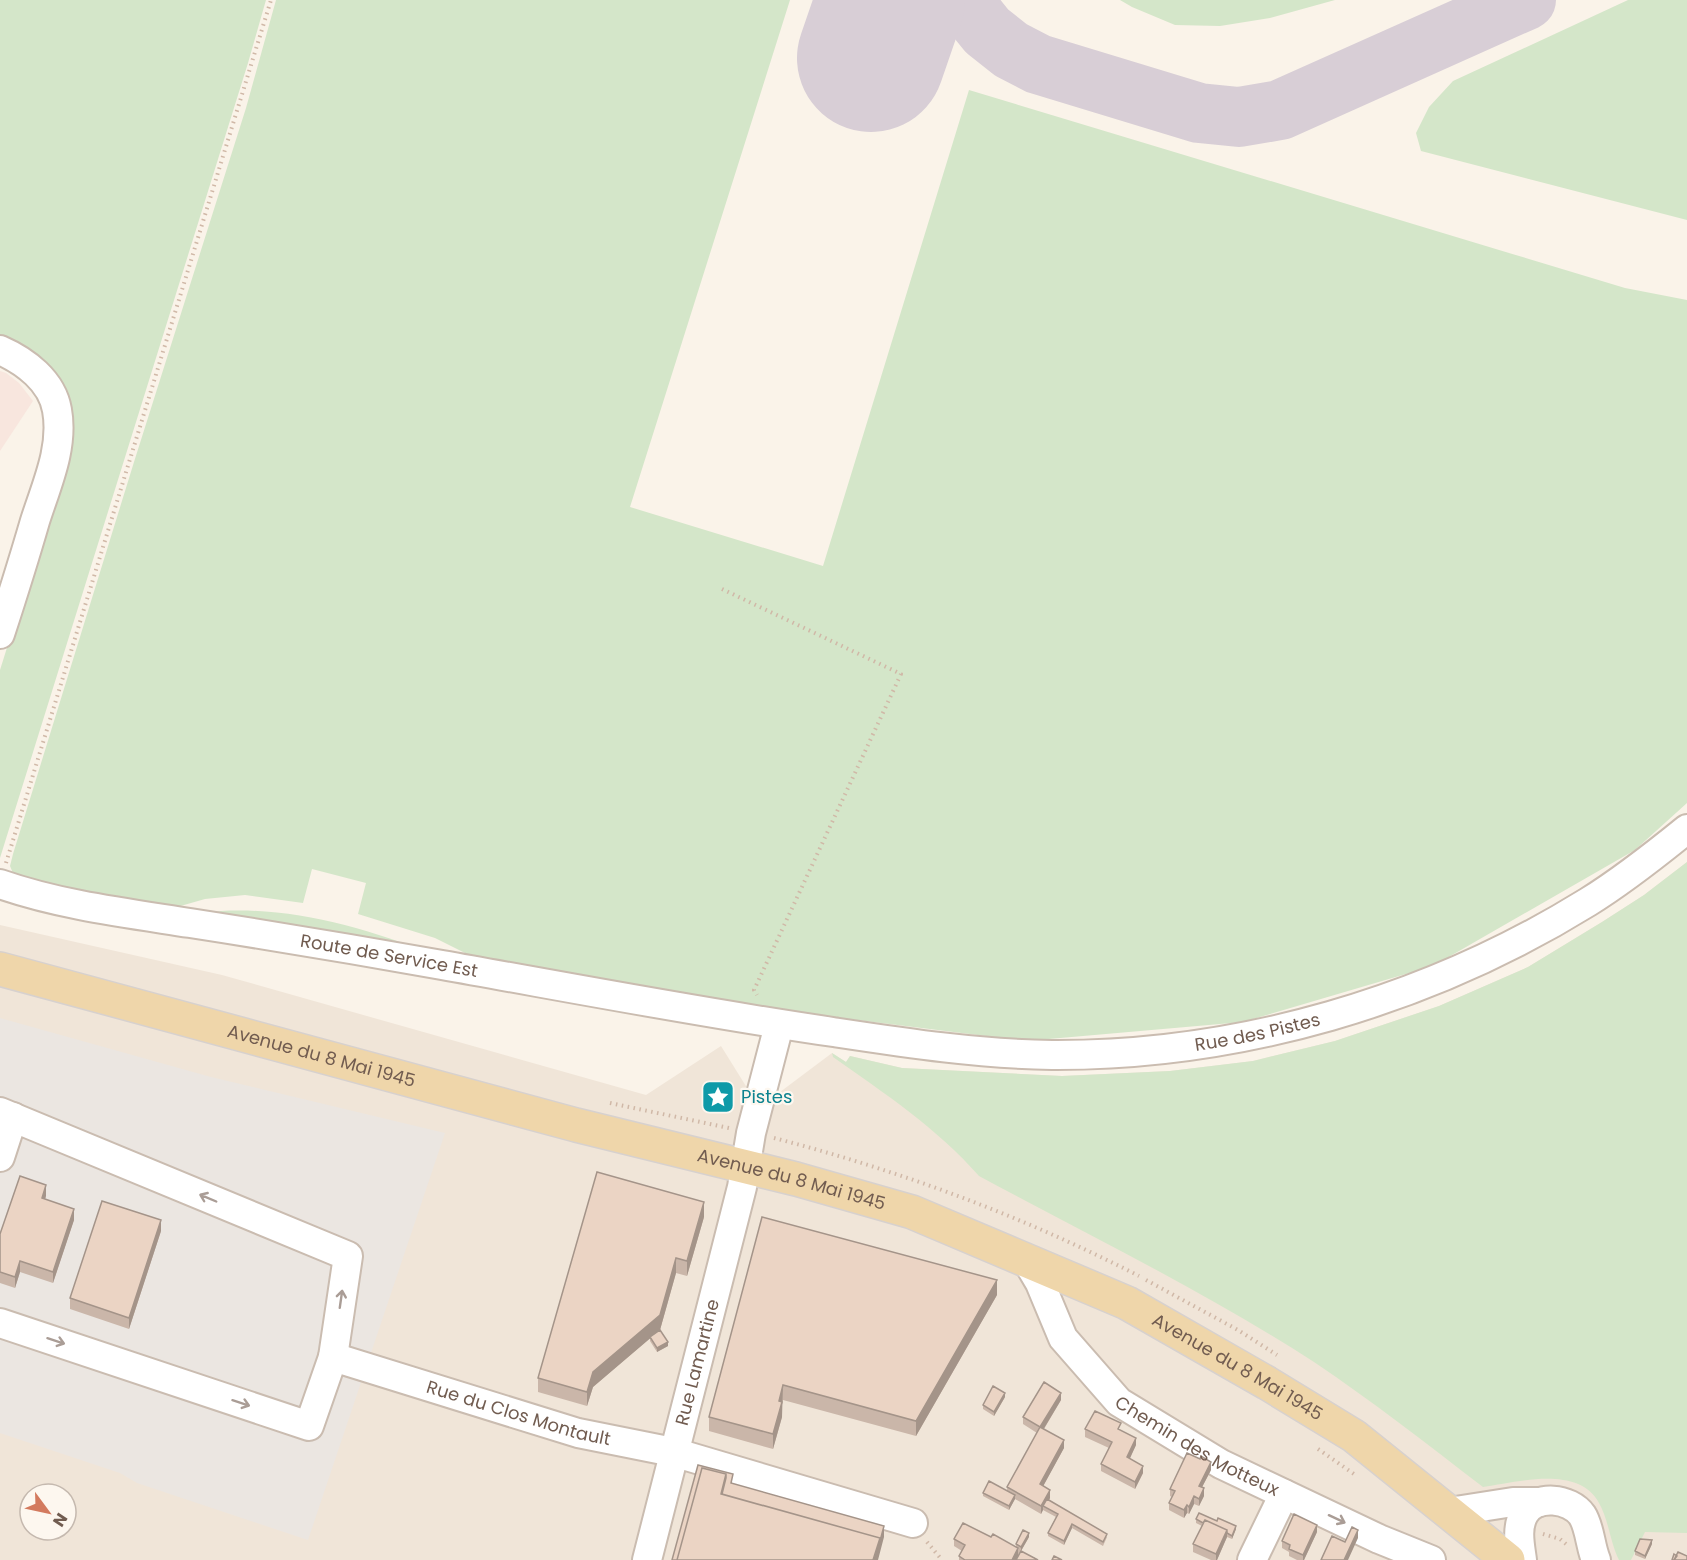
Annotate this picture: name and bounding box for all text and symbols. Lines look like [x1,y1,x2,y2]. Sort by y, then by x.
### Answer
street label: Route de Service Est [298,928,480,983]
street label: Rue des Pistes [1193,1006,1323,1057]
street label: Avenue du 8 Mai 1945 [225,1018,418,1093]
place icon: Pistes [700,1079,736,1115]
place label: Pistes [741,1084,792,1109]
street label: Avenue du 8 Mai 1945 [695,1142,889,1216]
one-way arrow [199,1192,218,1203]
one-way arrow [336,1290,347,1310]
street label: Rue Lamartine [669,1296,725,1428]
street label: Avenue du 8 Mai 1945 [1148,1307,1328,1426]
one-way arrow [46,1337,64,1348]
street label: Rue du Clos Montault [424,1374,613,1451]
street label: Chemin des Motteux [1110,1389,1284,1502]
one-way arrow [231,1398,250,1409]
north arrow [18,1482,78,1542]
text: N [47,1509,73,1531]
one-way arrow [1327,1514,1345,1526]

